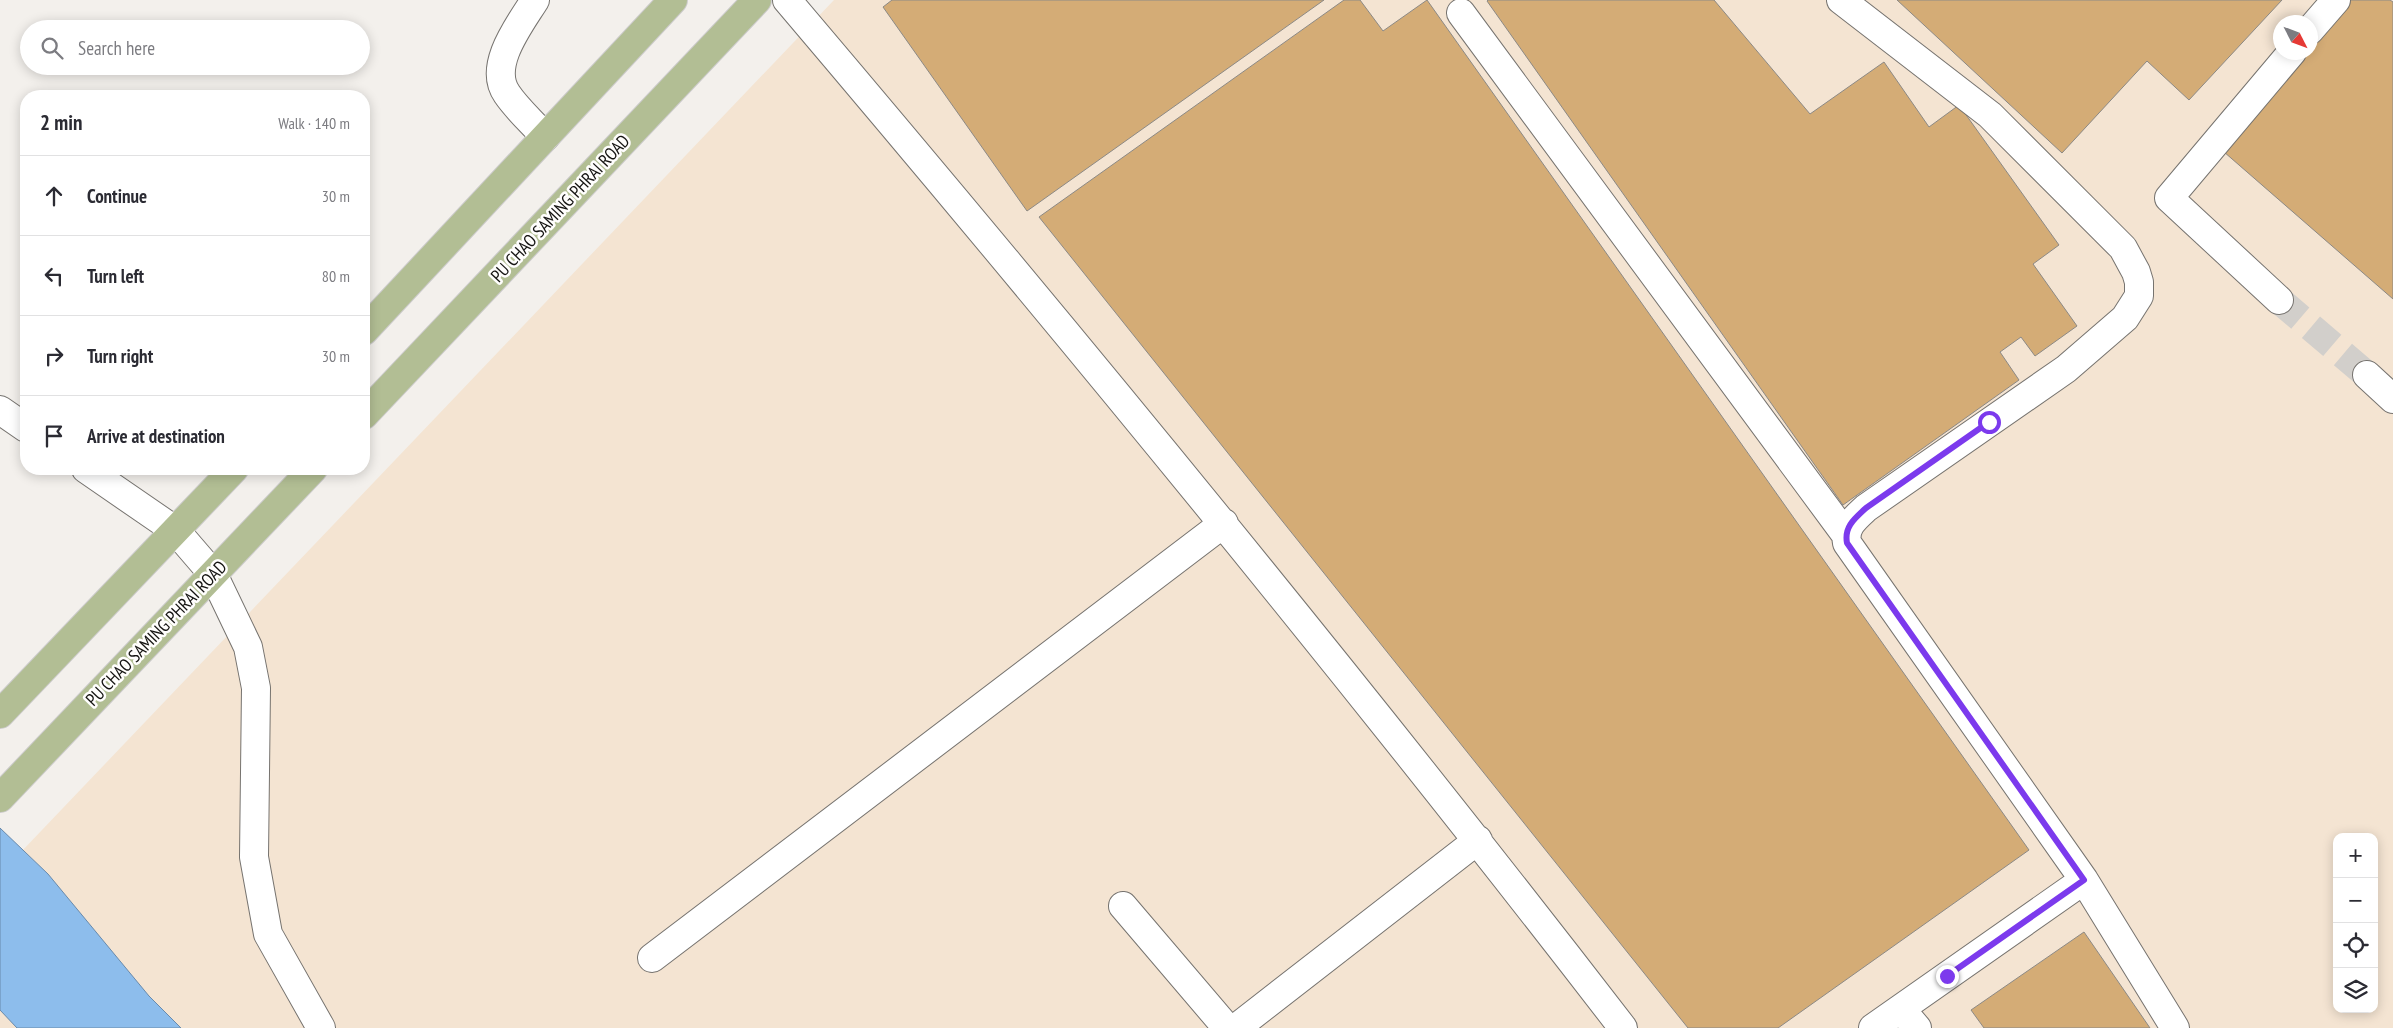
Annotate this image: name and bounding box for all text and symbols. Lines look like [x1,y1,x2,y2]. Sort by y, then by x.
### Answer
north arrow [2273,15,2318,60]
search box [20,20,370,75]
icon: search [38,34,66,62]
text: Search here [78,36,155,60]
text: 2 min [40,109,82,136]
text: Walk · 140 m [278,113,350,133]
street label: PU CHAO SAMING PHRAI ROAD [486,129,634,287]
icon: ahead [40,182,68,210]
text: Continue [87,184,147,208]
text: 30 m [322,186,350,206]
icon: left [40,262,68,290]
text: Turn left [87,264,144,288]
text: 80 m [322,266,350,286]
icon: right [40,342,68,370]
text: Turn right [87,344,153,368]
text: 30 m [322,346,350,366]
route start [1978,411,2001,434]
icon: arrive [40,422,68,450]
text: Arrive at destination [87,424,225,448]
street label: PU CHAO SAMING PHRAI ROAD [81,555,231,711]
map controls [2333,833,2378,1013]
button: + [2333,833,2378,878]
button: − [2333,878,2378,923]
button: locate [2333,923,2378,968]
route end [1936,965,1959,988]
button: layers [2333,968,2378,1013]

